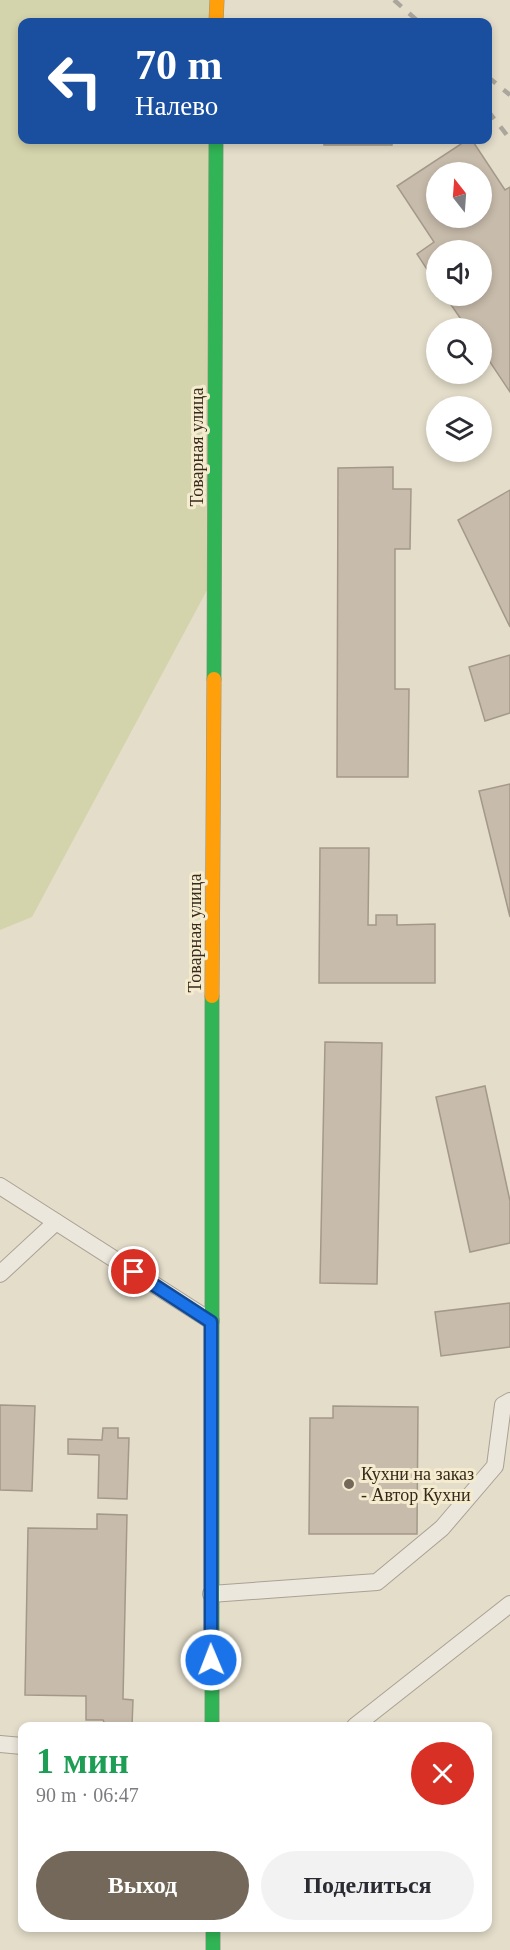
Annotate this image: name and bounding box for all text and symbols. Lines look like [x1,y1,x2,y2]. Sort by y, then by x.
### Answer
icon: left [36,42,114,120]
text: 70 m [135,42,223,88]
text: Налево [135,91,218,121]
north arrow [426,162,492,228]
map controls [426,162,492,462]
button: sound [426,240,492,306]
button: search [426,318,492,384]
street label: Товарная улица [187,388,207,506]
button: layers [426,396,492,462]
street label: Товарная улица [185,874,205,992]
pin [108,1246,159,1297]
icon: arrive [117,1255,150,1288]
place label: Кухни на заказ - Автор Кухни [361,1464,474,1505]
marker: Кухни на заказ - Автор Кухни [342,1477,356,1491]
position arrow [179,1628,243,1692]
text: 1 мин [36,1741,129,1781]
button: close [411,1742,474,1805]
text: 90 m · 06:47 [36,1784,139,1806]
button: Выход [36,1851,249,1920]
button: Поделиться [261,1851,474,1920]

